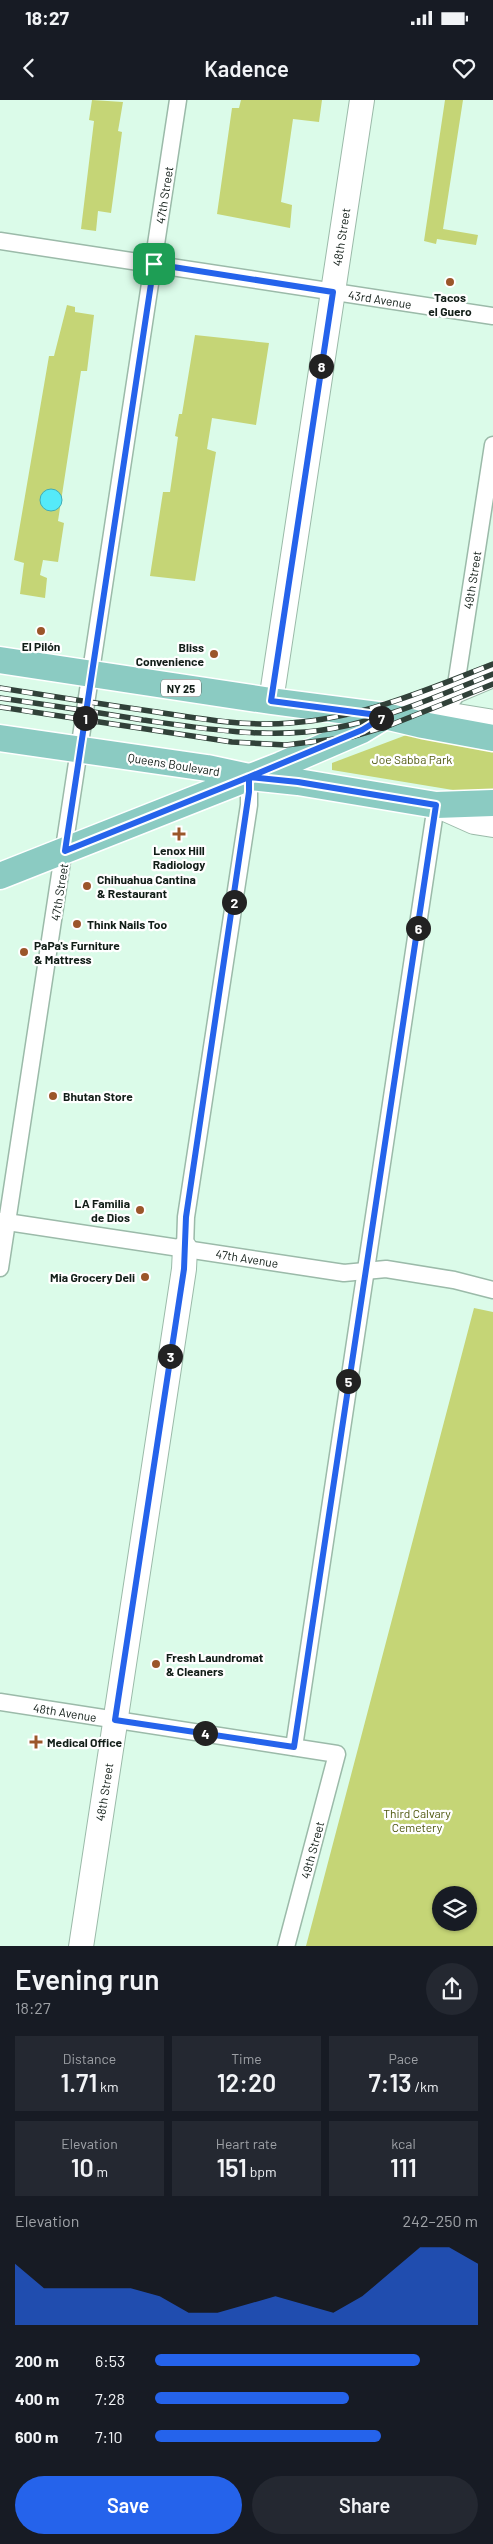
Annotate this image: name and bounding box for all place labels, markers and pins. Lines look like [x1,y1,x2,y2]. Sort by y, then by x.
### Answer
pin [133,243,175,285]
marker: Tacos el Guero [444,276,456,288]
place label: Tacos el Guero [428,290,472,318]
pin: 8 [308,354,334,378]
marker: El Pilón [35,625,47,637]
place label: El Pilón [22,639,60,653]
place label: Bliss Convenience [136,640,204,668]
marker: Bliss Convenience [208,648,220,660]
pin: 1 [72,706,98,730]
pin: 7 [368,706,394,730]
marker: Lenox Hill Radiology [172,827,186,841]
place label: Lenox Hill Radiology [153,843,205,871]
place label: Chihuahua Cantina & Restaurant [97,872,196,900]
marker: Chihuahua Cantina & Restaurant [81,880,93,892]
pin: 2 [222,890,246,914]
pin: 6 [406,916,430,940]
place label: Think Nails Too [87,917,167,931]
marker: Think Nails Too [71,918,83,930]
place label: PaPa's Furniture & Mattress [34,938,120,966]
marker: PaPa's Furniture & Mattress [18,946,30,958]
place label: Bhutan Store [63,1089,133,1103]
marker: Bhutan Store [47,1090,59,1102]
place label: LA Familia de Dios [75,1196,130,1224]
marker: LA Familia de Dios [134,1204,146,1216]
place label: Mia Grocery Deli [50,1270,135,1284]
marker: Mia Grocery Deli [139,1271,151,1283]
pin: 3 [158,1344,182,1368]
pin: 5 [336,1368,360,1394]
place label: Fresh Laundromat & Cleaners [166,1650,264,1678]
marker: Fresh Laundromat & Cleaners [150,1658,162,1670]
pin: 4 [192,1720,218,1746]
marker: Medical Office [29,1735,43,1749]
place label: Medical Office [47,1735,123,1749]

